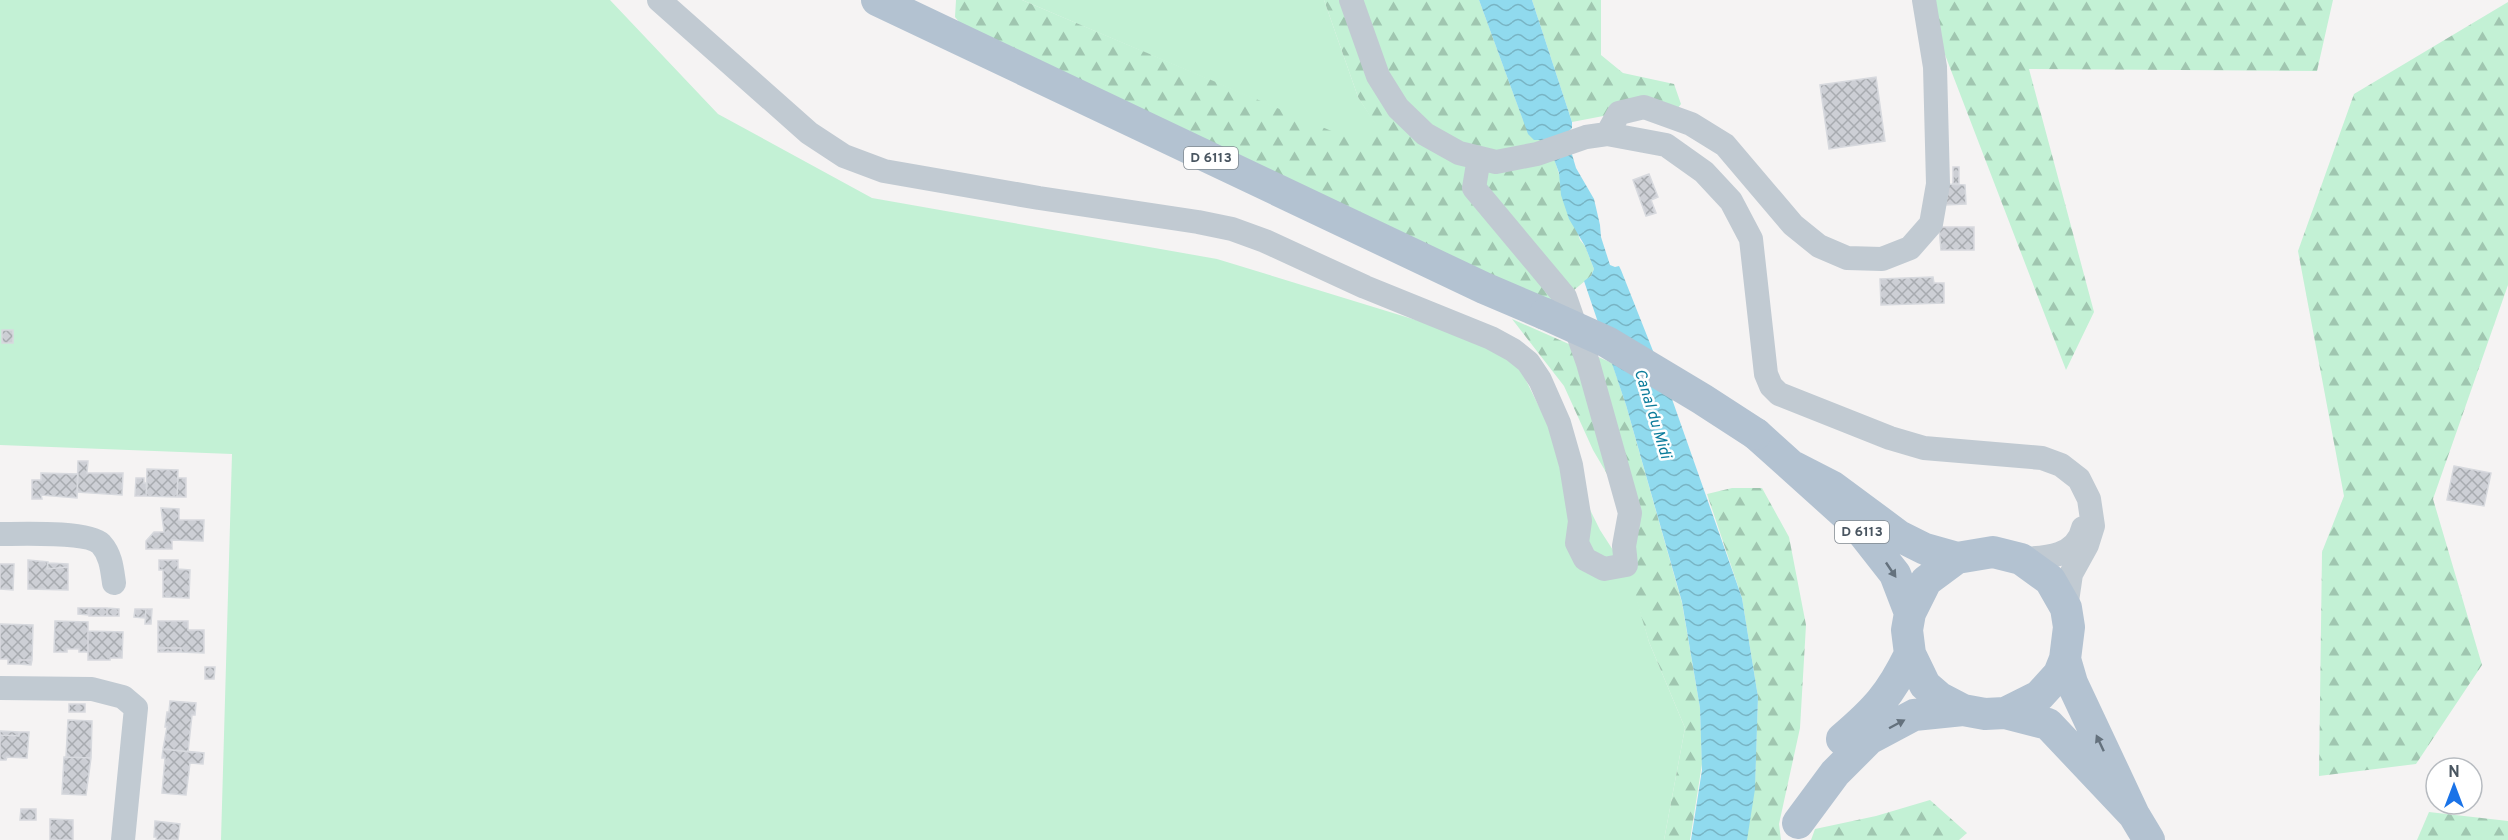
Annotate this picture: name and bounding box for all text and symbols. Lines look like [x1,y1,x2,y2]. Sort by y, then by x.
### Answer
road number: D 6113 [1184,147,1238,169]
water label: Canal du Midi [1629,367,1675,462]
road number: D 6113 [1835,521,1889,543]
one-way arrow [1885,562,1897,578]
one-way arrow [1889,719,1906,729]
one-way arrow [2095,733,2105,751]
north arrow [2424,756,2484,816]
text: N [2448,763,2460,783]

